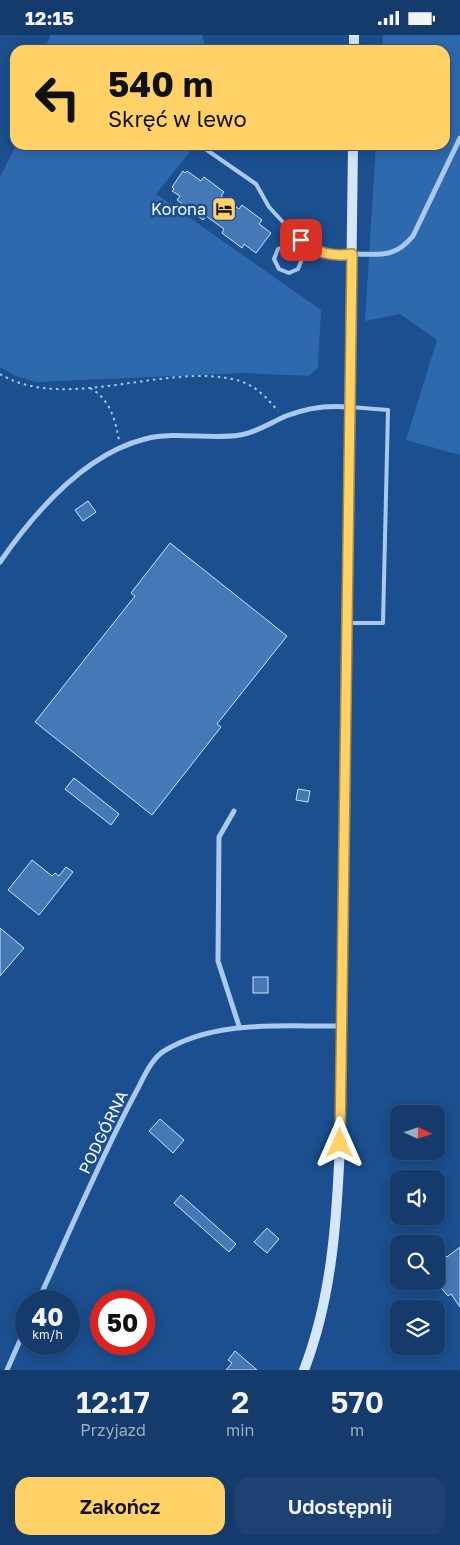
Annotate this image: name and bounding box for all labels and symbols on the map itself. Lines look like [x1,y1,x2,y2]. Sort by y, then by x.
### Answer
hotel icon: Korona [211,196,237,222]
place label: Korona [151,199,206,219]
pin [280,219,322,261]
street label: PODGÓRNA [74,1087,132,1177]
north arrow [390,1105,445,1160]
position arrow [313,1116,365,1168]
speed limit sign: 50 [90,1290,155,1355]

